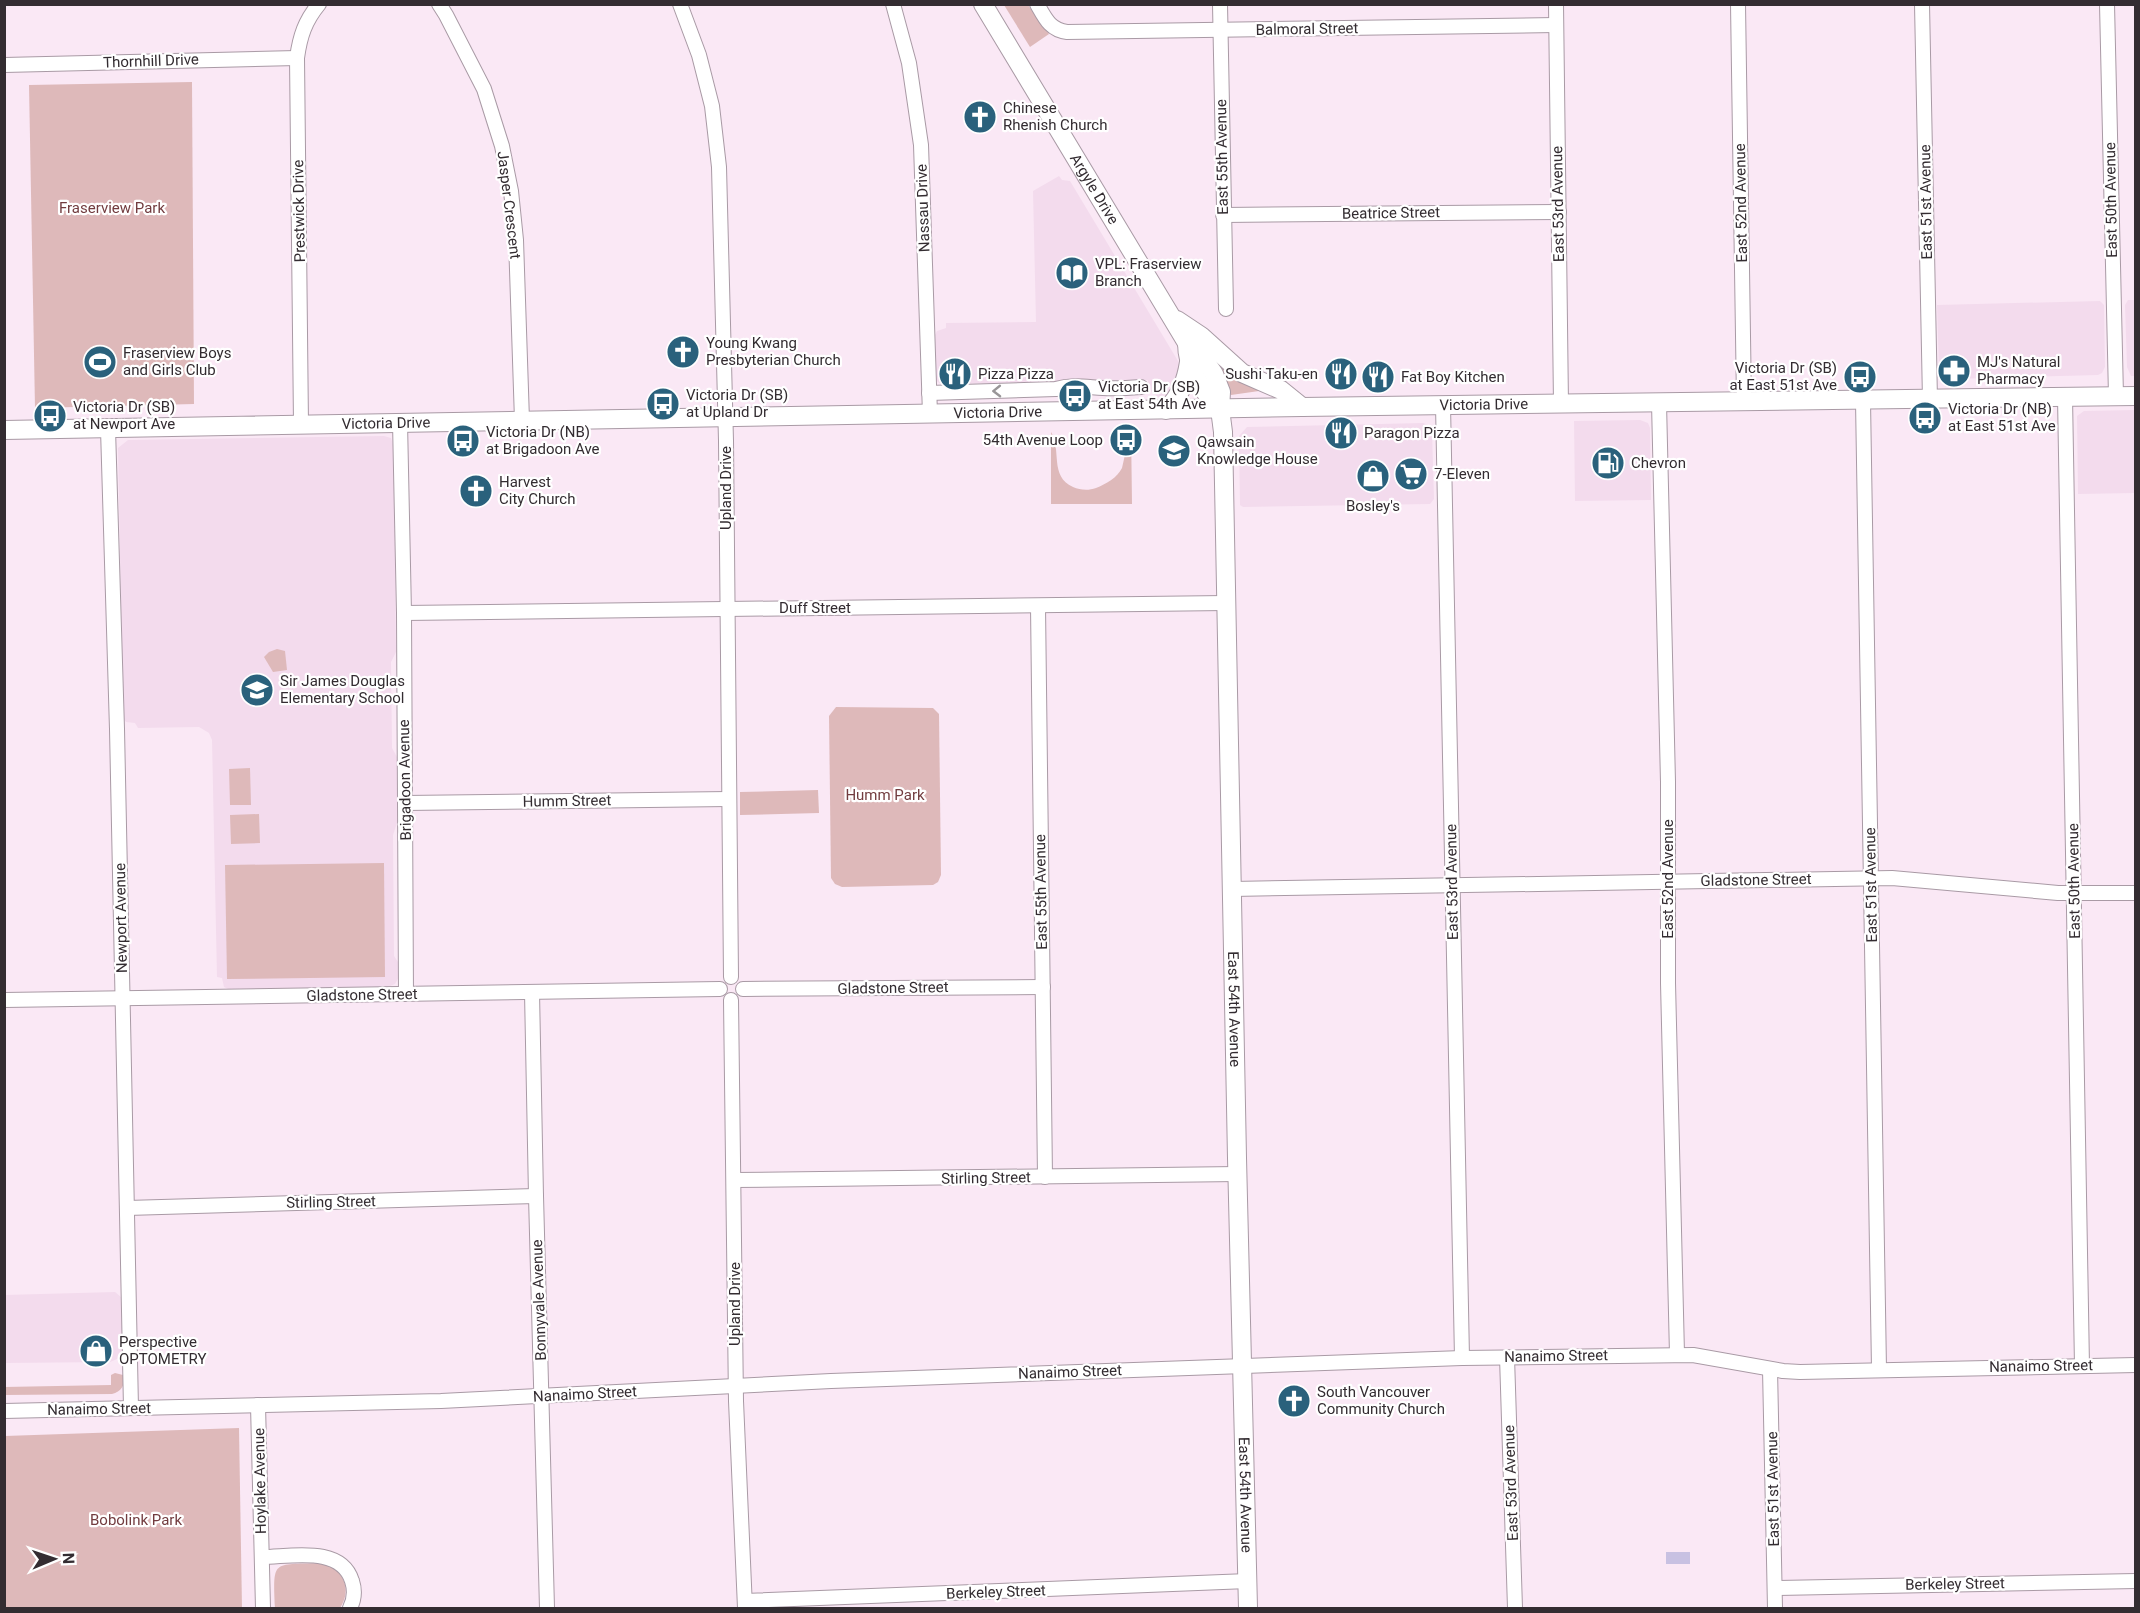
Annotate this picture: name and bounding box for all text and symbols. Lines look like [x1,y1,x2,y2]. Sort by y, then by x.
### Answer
street label: Balmoral Street [1255,19,1359,39]
street label: Thornhill Drive [103,50,199,72]
church icon: Chinese Rhenish Church [962,99,998,135]
place label: Chinese Rhenish Church [1003,99,1107,134]
street label: East 55th Avenue [1212,99,1232,215]
street label: East 50th Avenue [2101,142,2121,258]
street label: East 52nd Avenue [1731,143,1751,263]
street label: East 51st Avenue [1916,144,1936,260]
street label: East 53rd Avenue [1548,146,1568,262]
street label: Jasper Crescent [493,150,525,260]
street label: Argyle Drive [1066,150,1123,228]
street label: Prestwick Drive [289,159,309,263]
street label: Nassau Drive [912,164,934,252]
park label: Fraserview Park [59,199,165,217]
street label: Beatrice Street [1342,203,1440,223]
library icon: VPL: Fraserview Branch [1054,255,1090,291]
place label: VPL: Fraserview Branch [1095,255,1202,290]
church icon: Young Kwang Presbyterian Church [665,334,701,370]
place label: Young Kwang Presbyterian Church [706,334,841,369]
sports icon: Fraserview Boys and Girls Club [82,344,118,380]
place label: Fraserview Boys and Girls Club [123,344,231,379]
pharmacy icon: MJ's Natural Pharmacy [1936,353,1972,389]
place label: MJ's Natural Pharmacy [1977,353,2061,388]
restaurant icon: Pizza Pizza [937,356,973,392]
restaurant icon: Sushi Taku-en [1323,356,1359,392]
restaurant icon: Fat Boy Kitchen [1360,359,1396,395]
place label: Victoria Dr (SB) at East 51st Ave [1729,359,1837,394]
bus stop icon: Victoria Dr (SB) at East 51st Ave [1842,359,1878,395]
place label: Pizza Pizza [978,365,1054,383]
place label: Sushi Taku-en [1225,365,1318,383]
place label: Fat Boy Kitchen [1401,368,1505,386]
bus stop icon: Victoria Dr (SB) at East 54th Ave [1057,378,1093,414]
place label: Victoria Dr (SB) at East 54th Ave [1098,378,1206,413]
one-way arrow [993,385,1002,397]
bus stop icon: Victoria Dr (SB) at Upland Dr [645,386,681,422]
place label: Victoria Dr (SB) at Upland Dr [686,386,788,421]
street label: Victoria Drive [1439,395,1528,414]
bus stop icon: Victoria Dr (SB) at Newport Ave [32,398,68,434]
place label: Victoria Dr (SB) at Newport Ave [73,398,175,433]
bus stop icon: Victoria Dr (NB) at East 51st Ave [1907,400,1943,436]
place label: Victoria Dr (NB) at East 51st Ave [1948,400,2056,435]
street label: Victoria Drive [953,403,1042,422]
street label: Victoria Drive [341,413,431,433]
restaurant icon: Paragon Pizza [1323,415,1359,451]
bus stop icon: 54th Avenue Loop [1108,422,1144,458]
bus stop icon: Victoria Dr (NB) at Brigadoon Ave [445,423,481,459]
place label: Victoria Dr (NB) at Brigadoon Ave [486,423,600,458]
place label: Paragon Pizza [1364,424,1460,442]
place label: 54th Avenue Loop [983,431,1103,449]
school or university icon: Qawsain Knowledge House [1156,433,1192,469]
place label: Qawsain Knowledge House [1197,433,1318,468]
fuel station icon: Chevron [1590,445,1626,481]
street label: Upland Drive [717,446,735,530]
place label: Chevron [1631,454,1686,472]
supermarket icon: 7-Eleven [1393,456,1429,492]
shop icon: Bosley's [1355,458,1391,494]
place label: 7-Eleven [1434,465,1490,483]
church icon: Harvest City Church [458,473,494,509]
place label: Harvest City Church [499,473,576,508]
place label: Bosley's [1346,497,1400,515]
street label: Duff Street [779,599,851,617]
school or university icon: Sir James Douglas Elementary School [239,672,275,708]
place label: Sir James Douglas Elementary School [280,672,405,707]
street label: Brigadoon Avenue [395,719,415,841]
park label: Humm Park [845,786,925,804]
street label: Humm Street [523,791,612,811]
street label: East 52nd Avenue [1659,819,1677,939]
street label: East 50th Avenue [2064,823,2084,939]
street label: East 53rd Avenue [1442,824,1462,940]
street label: East 51st Avenue [1861,827,1881,943]
street label: East 55th Avenue [1031,834,1051,950]
street label: Newport Avenue [111,863,131,973]
street label: Gladstone Street [1700,870,1812,890]
street label: East 54th Avenue [1224,951,1244,1067]
street label: Gladstone Street [837,978,949,998]
street label: Gladstone Street [306,985,418,1005]
street label: Stirling Street [941,1168,1031,1188]
street label: Stirling Street [286,1192,376,1212]
street label: Bonnyvale Avenue [528,1239,550,1361]
street label: Upland Drive [726,1262,744,1346]
shop icon: Perspective OPTOMETRY [78,1333,114,1369]
place label: Perspective OPTOMETRY [119,1333,206,1368]
street label: Nanaimo Street [1504,1346,1608,1366]
street label: Nanaimo Street [1989,1356,2093,1376]
street label: Nanaimo Street [1018,1361,1122,1383]
street label: Nanaimo Street [533,1382,637,1406]
church icon: South Vancouver Community Church [1276,1383,1312,1419]
place label: South Vancouver Community Church [1317,1383,1445,1418]
street label: Nanaimo Street [47,1399,151,1419]
street label: East 53rd Avenue [1500,1425,1522,1541]
street label: Hoylake Avenue [250,1428,270,1534]
street label: East 51st Avenue [1763,1431,1783,1547]
street label: East 54th Avenue [1235,1437,1256,1553]
park label: Bobolink Park [90,1511,182,1529]
north arrow [24,1529,84,1589]
text: N [59,1553,78,1564]
street label: Berkeley Street [1905,1574,2005,1594]
street label: Berkeley Street [946,1581,1046,1603]

